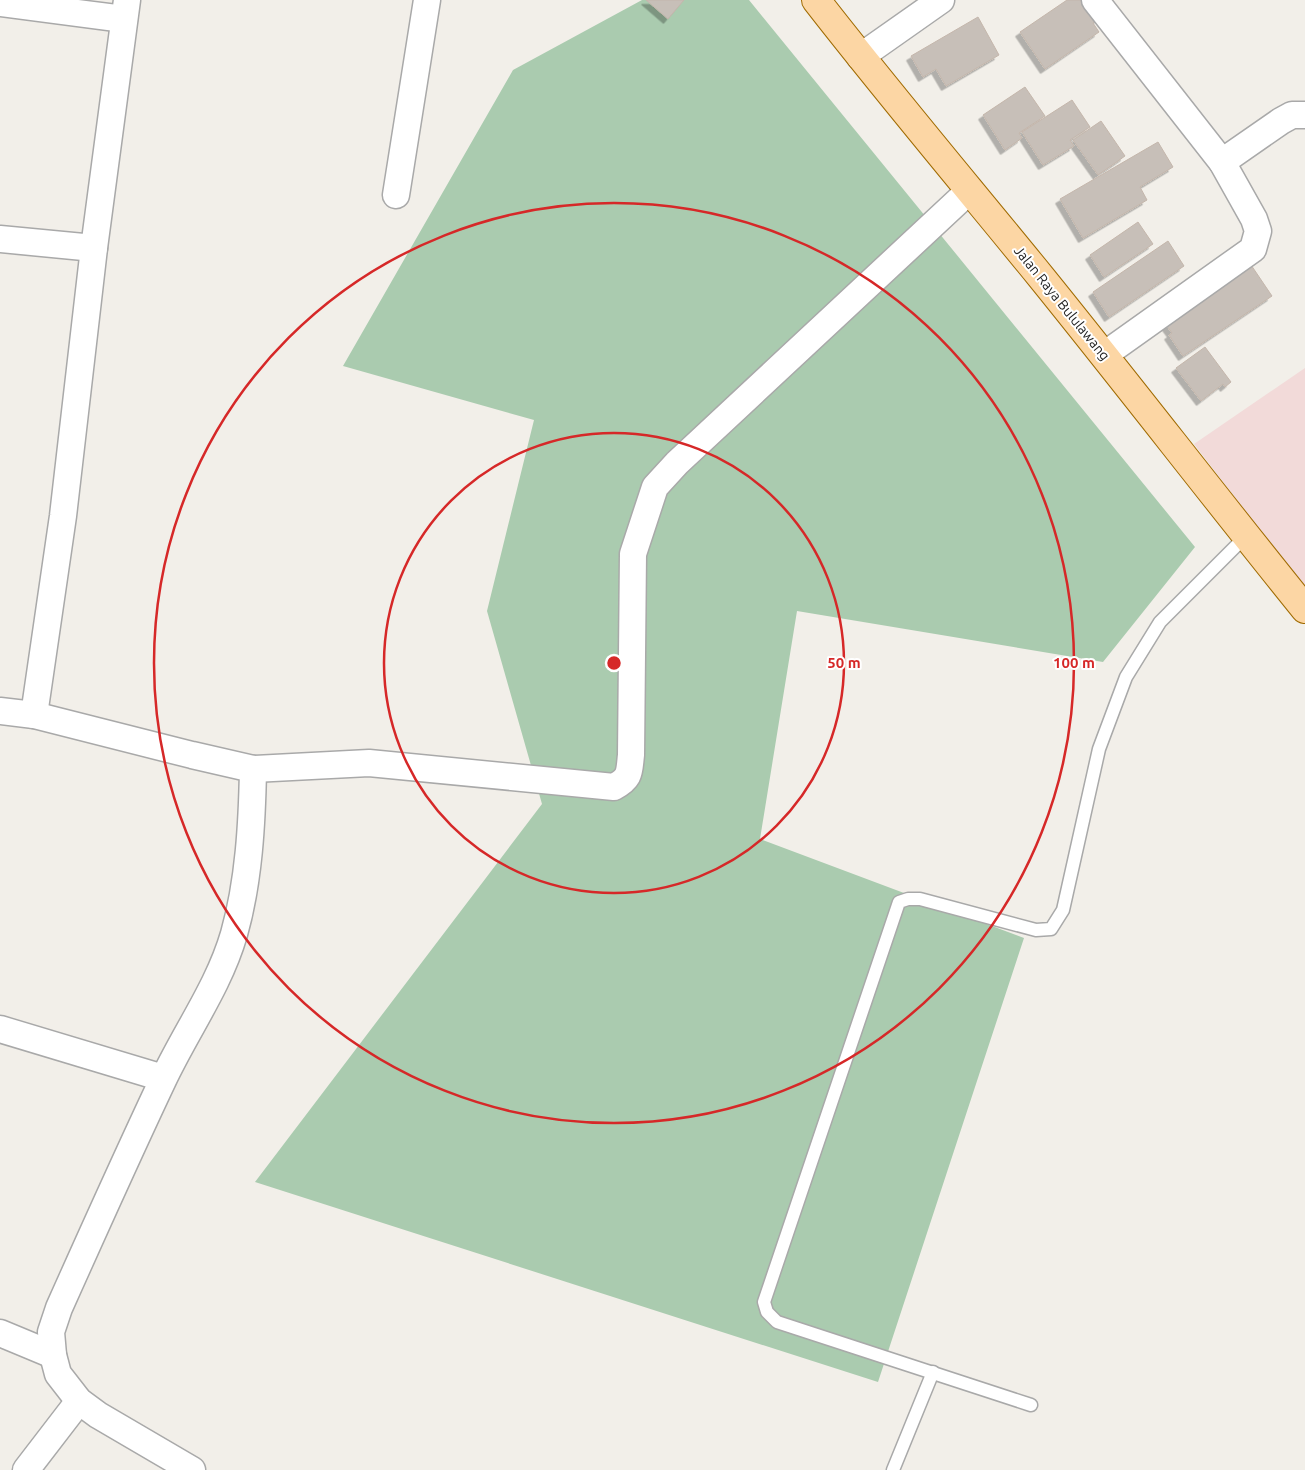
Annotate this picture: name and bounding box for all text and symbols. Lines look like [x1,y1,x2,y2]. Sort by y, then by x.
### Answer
street label: Jalan Raya Bululawang [1011,243,1113,363]
centre of rings [605,654,623,672]
text: 50 m [827,654,861,671]
text: 100 m [1053,654,1095,671]

